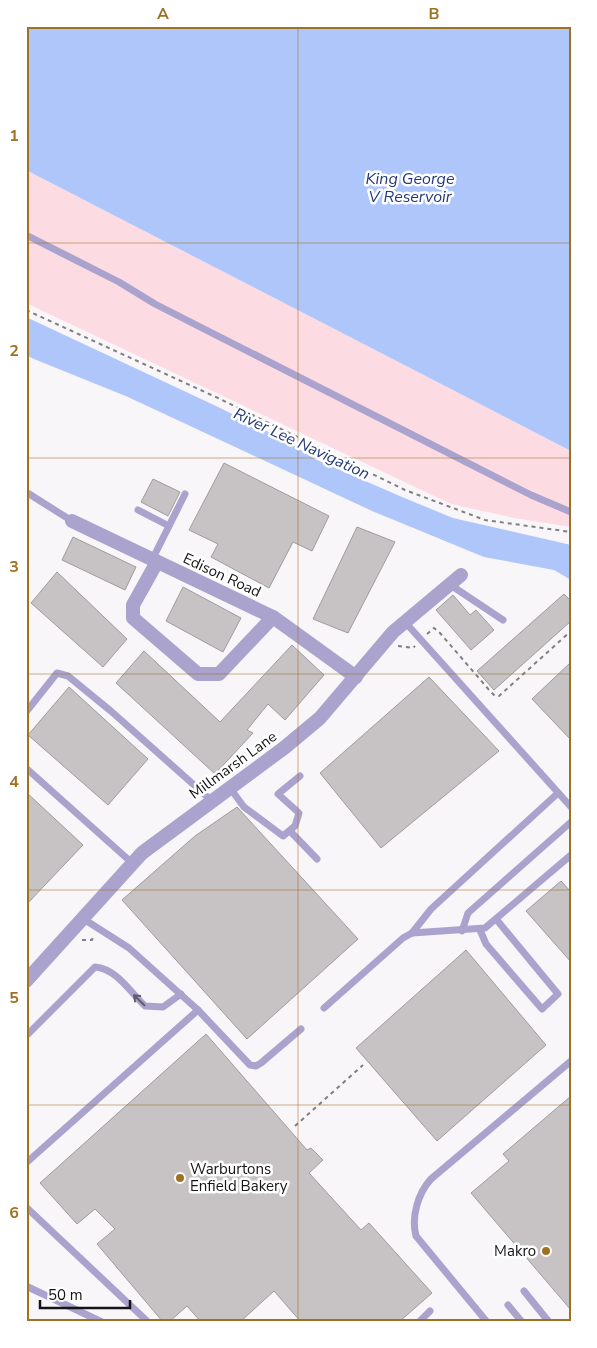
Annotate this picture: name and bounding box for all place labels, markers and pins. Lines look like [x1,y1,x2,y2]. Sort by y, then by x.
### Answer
place label: Warburtons Enfield Bakery [190,1159,288,1196]
marker: Warburtons Enfield Bakery [174,1172,186,1184]
place label: Makro [494,1241,536,1261]
marker: Makro [540,1245,552,1257]

